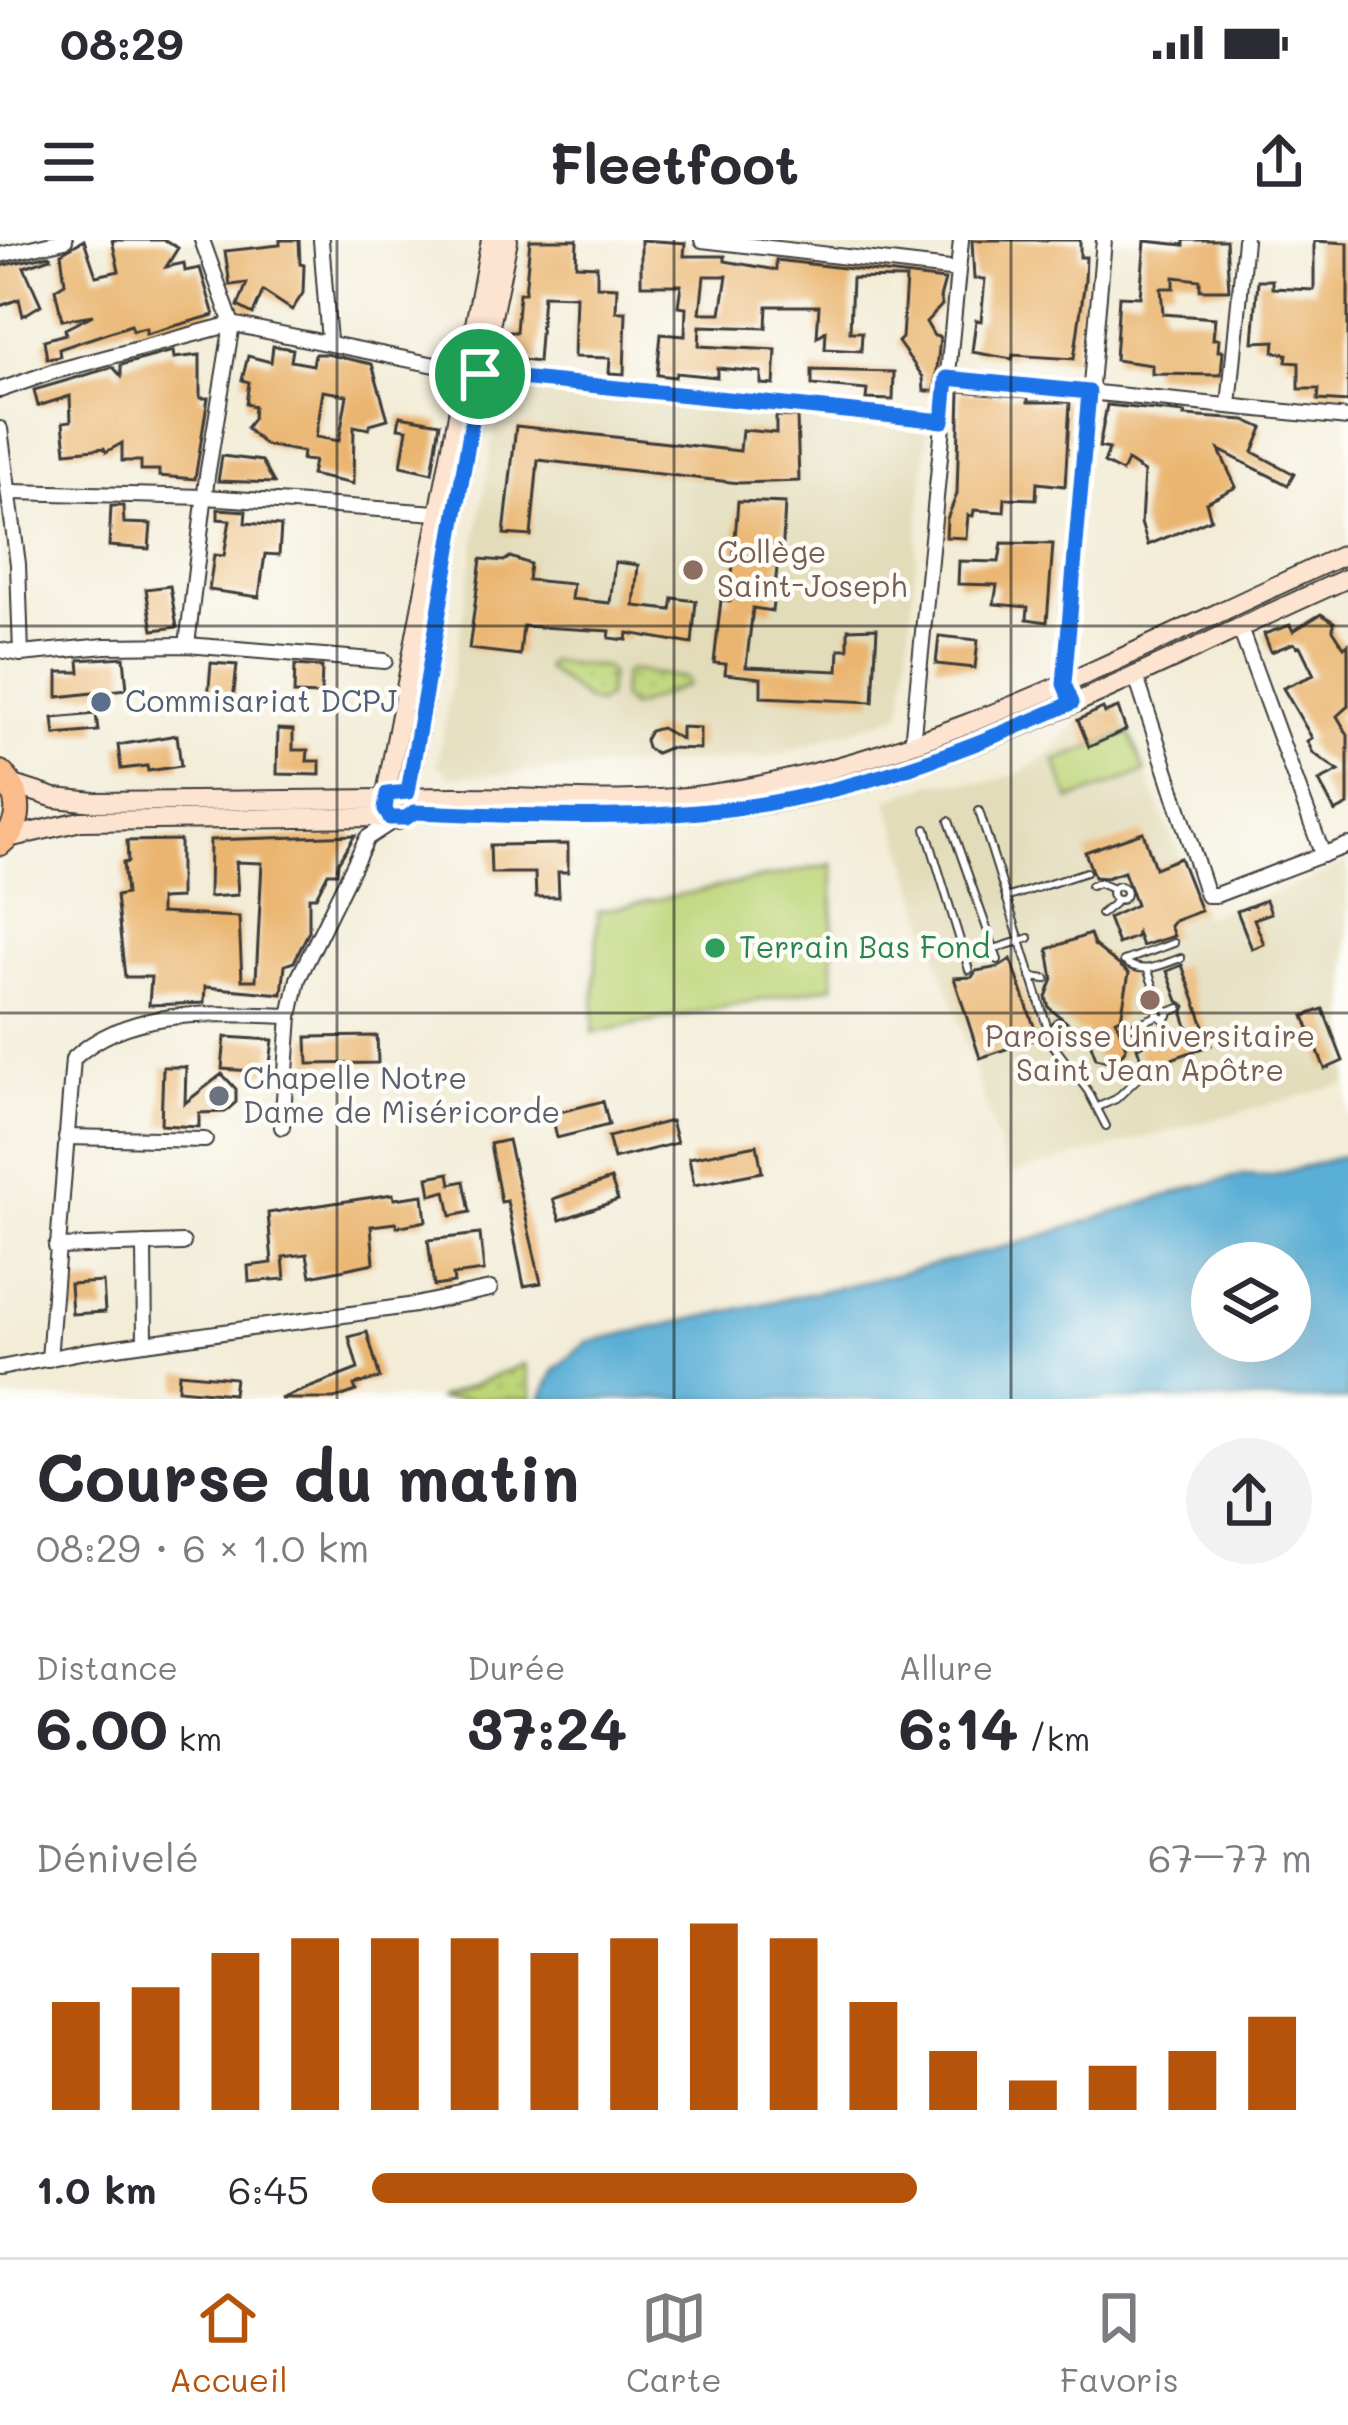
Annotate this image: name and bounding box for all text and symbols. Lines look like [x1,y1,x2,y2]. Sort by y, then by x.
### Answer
text: 08:29 [60,13,183,71]
text: Fleetfoot [549,127,799,198]
icon: menu [36,129,102,195]
icon: share [1246,129,1312,195]
pin [429,323,531,425]
icon: arrive [447,341,513,407]
place label: Collège Saint-Joseph [717,531,907,605]
marker: Collège Saint-Joseph [680,557,706,583]
place label: Commisariat DCPJ [125,680,398,720]
marker: Commisariat DCPJ [88,689,114,715]
place label: Terrain Bas Fond [739,926,990,966]
marker: Terrain Bas Fond [702,935,728,961]
marker: Paroisse Universitaire Saint Jean Apôtre [1137,987,1163,1013]
place label: Paroisse Universitaire Saint Jean Apôtre [985,1015,1315,1089]
place label: Chapelle Notre Dame de Miséricorde [243,1057,560,1131]
marker: Chapelle Notre Dame de Miséricorde [206,1083,232,1109]
map controls [1191,1242,1311,1362]
button: layers [1191,1242,1311,1362]
text: Course du matin [36,1433,579,1519]
button: share [1186,1438,1312,1564]
text: 08:29 · 6 × 1.0 km [36,1521,369,1572]
text: Distance [36,1645,178,1688]
text: Durée [467,1645,565,1688]
text: Allure [899,1645,993,1688]
text: 6.00 [36,1688,168,1766]
text: 37:24 [467,1688,627,1766]
text: 6:14 [899,1688,1019,1766]
text: km [168,1716,222,1759]
text: /km [1019,1716,1090,1759]
text: Dénivelé [36,1831,199,1882]
text: 67–77 m [1148,1831,1312,1882]
text: 1.0 km [36,2163,156,2214]
text: 6:45 [228,2163,309,2214]
tab: Accueil [169,2285,288,2400]
tab: Carte [626,2285,722,2400]
tab: Favoris [1060,2285,1179,2400]

